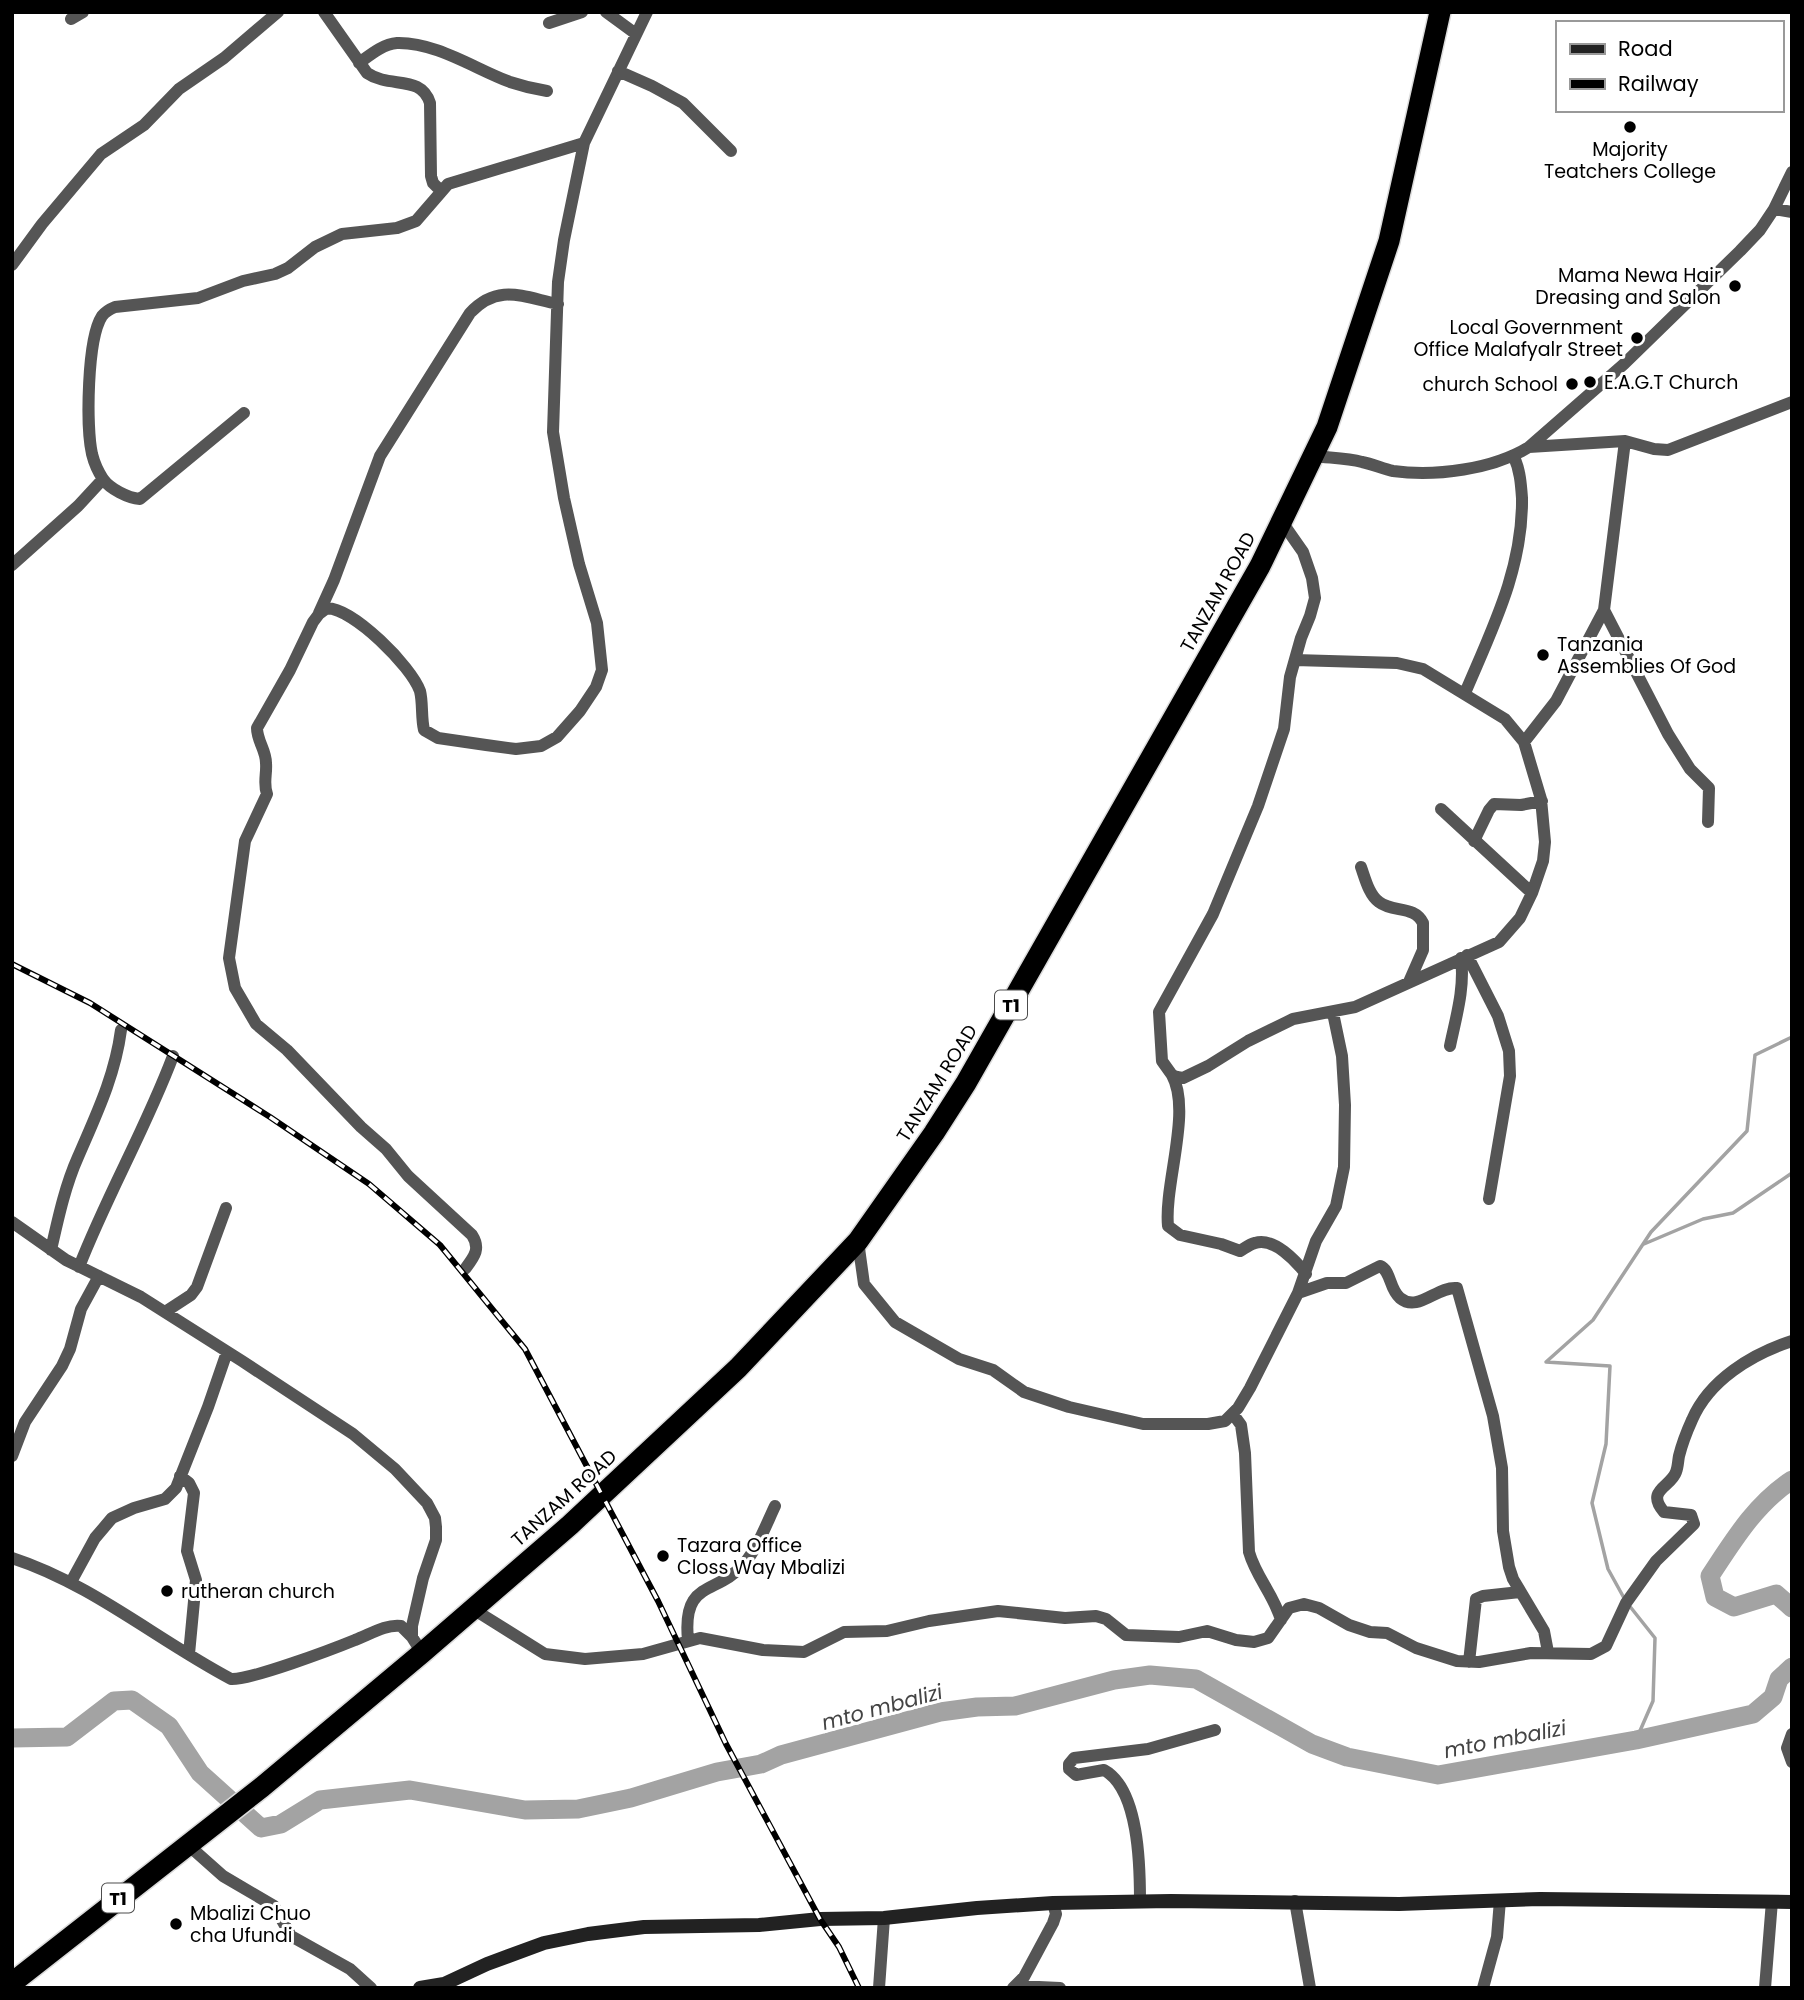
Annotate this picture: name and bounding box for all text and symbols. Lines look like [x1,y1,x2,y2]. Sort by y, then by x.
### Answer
legend [1556,21,1783,112]
text: Road [1618,34,1673,63]
text: Railway [1618,69,1699,98]
marker: Majority Teatchers College [1622,119,1638,135]
place label: Majority Teatchers College [1544,136,1716,185]
place label: Mama Newa Hair Dreasing and Salon [1535,262,1721,311]
marker: Mama Newa Hair Dreasing and Salon [1727,278,1743,294]
place label: Local Government Office Malafyalr Street [1414,314,1623,363]
marker: Local Government Office Malafyalr Street [1629,330,1645,346]
place label: E.A.G.T Church [1604,369,1738,396]
place label: church School [1422,371,1558,398]
marker: E.A.G.T Church [1582,374,1598,390]
marker: church School [1564,376,1580,392]
street label: TANZAM ROAD [1174,527,1262,657]
place label: Tanzania Assemblies Of God [1557,631,1736,680]
marker: Tanzania Assemblies Of God [1535,647,1551,663]
road number: T1 [995,990,1027,1020]
street label: TANZAM ROAD [890,1019,984,1147]
street label: TANZAM ROAD [505,1443,623,1553]
place label: Tazara Office Closs Way Mbalizi [677,1532,845,1581]
marker: Tazara Office Closs Way Mbalizi [655,1548,671,1564]
place label: rutheran church [181,1578,335,1605]
marker: rutheran church [159,1583,175,1599]
water label: mto mbalizi [818,1677,946,1737]
water label: mto mbalizi [1441,1713,1569,1765]
road number: T1 [102,1884,134,1912]
place label: Mbalizi Chuo cha Ufundi [190,1900,311,1949]
marker: Mbalizi Chuo cha Ufundi [168,1916,184,1932]

